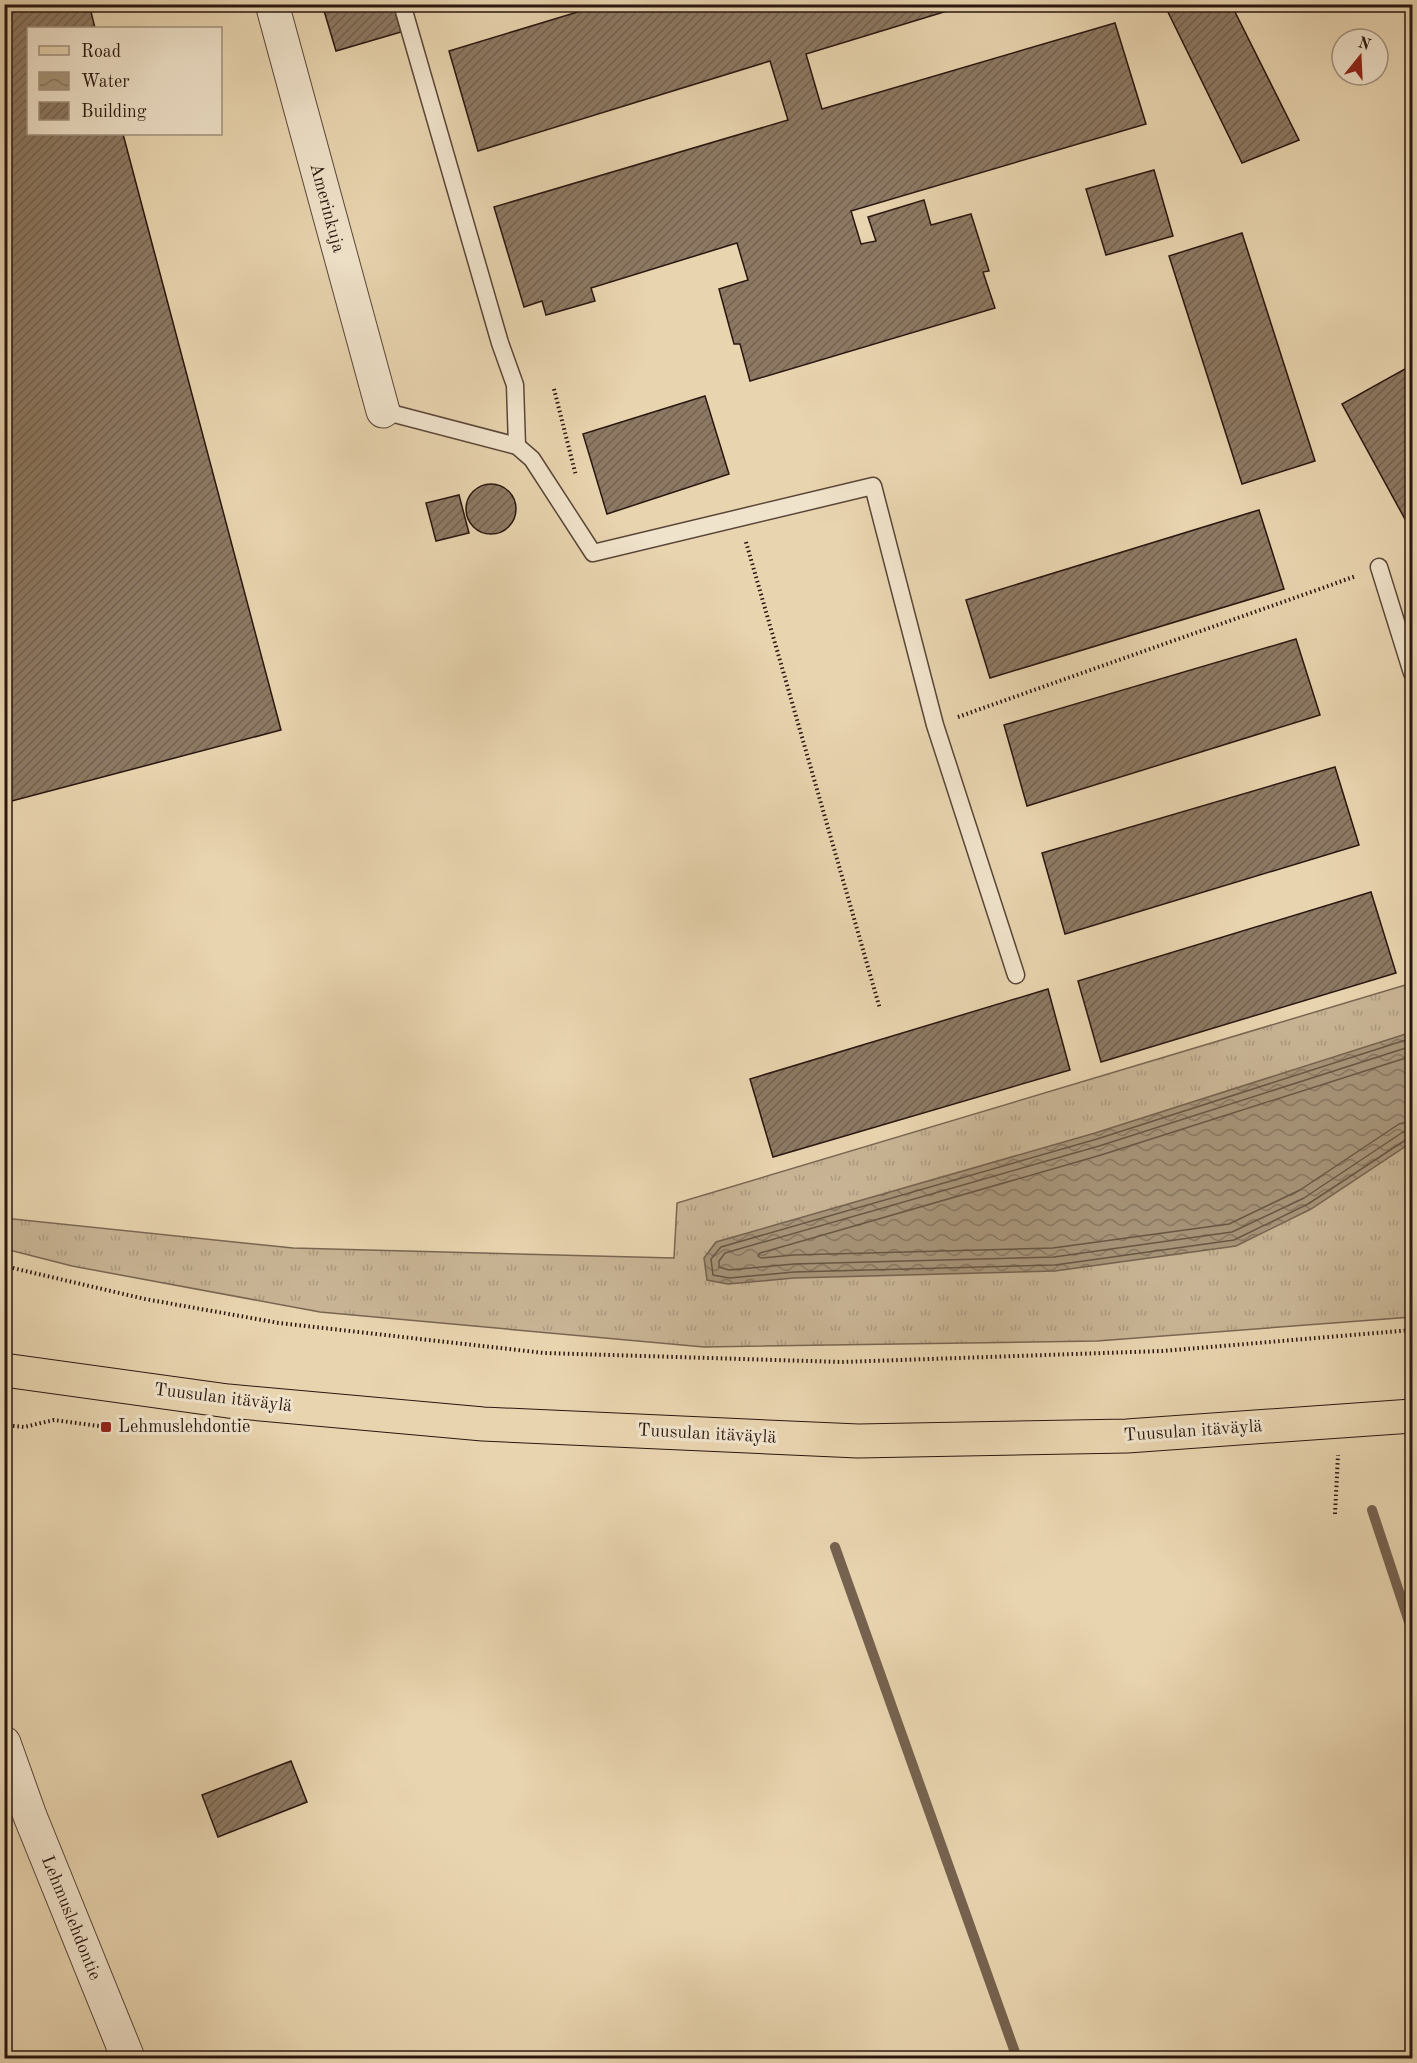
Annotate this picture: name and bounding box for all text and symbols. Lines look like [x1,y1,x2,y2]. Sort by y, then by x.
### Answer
legend [27,27,222,135]
north arrow [1330,27,1390,87]
text: N [1356,35,1373,54]
text: Road [81,43,121,61]
text: Water [81,73,130,91]
text: Building [81,103,147,121]
street label: Amerinkuja [306,161,348,255]
street label: Tuusulan itäväylä [153,1381,293,1415]
street label: Tuusulan itäväylä [1123,1417,1263,1445]
place label: Lehmuslehdontie [118,1418,250,1436]
marker: Lehmuslehdontie [99,1420,113,1434]
street label: Tuusulan itäväylä [637,1421,777,1447]
street label: Lehmuslehdontie [38,1853,104,1983]

